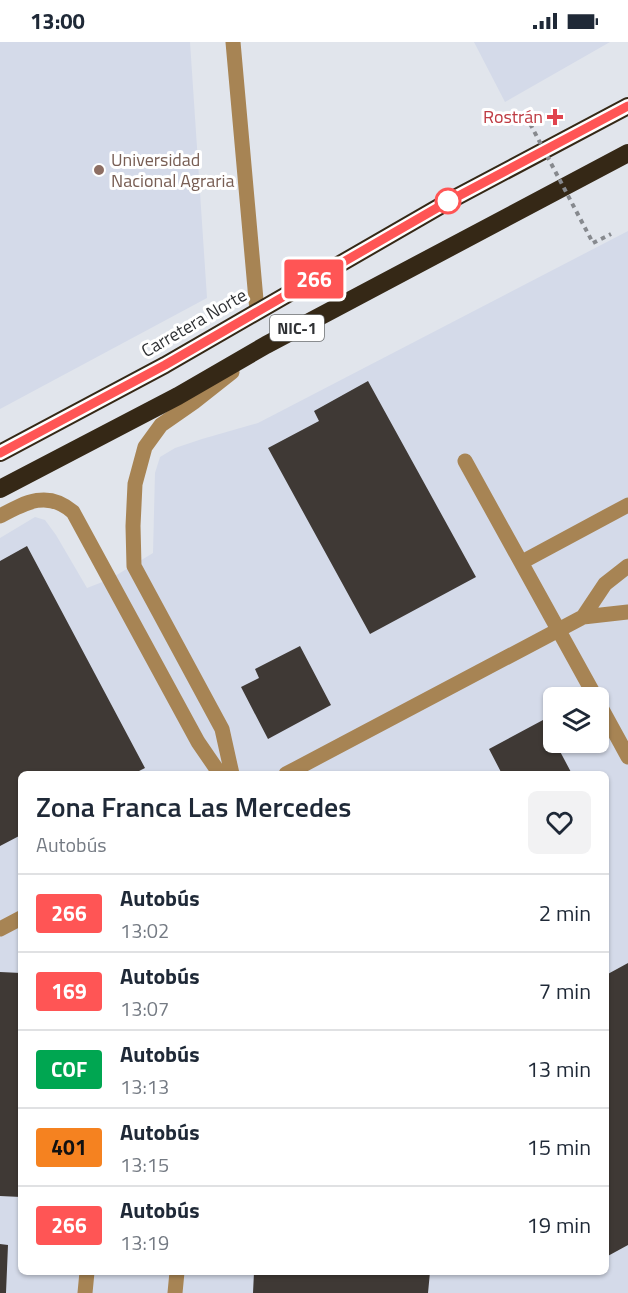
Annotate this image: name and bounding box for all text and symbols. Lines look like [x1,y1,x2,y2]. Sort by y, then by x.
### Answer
text: 13:00 [30,4,85,38]
place label: Rostrán [483,103,543,130]
marker: Rostrán [548,110,562,124]
place label: Universidad Nacional Agraria [111,146,235,194]
marker: Universidad Nacional Agraria [92,163,106,177]
unlabelled marker [435,188,461,214]
line badge: 266 [280,260,348,298]
text: 266 [296,263,332,295]
street label: Carretera Norte [136,281,252,364]
road number: NIC-1 [270,315,324,341]
map controls [543,687,609,753]
button: layers [543,687,609,753]
text: Zona Franca Las Mercedes [36,785,351,828]
button: heart [528,791,591,854]
text: Autobús [36,829,107,860]
text: Autobús [120,881,200,915]
text: 2 min [539,896,591,930]
text: 266 [51,897,87,929]
text: 13:02 [120,915,169,946]
text: Autobús [120,959,200,993]
text: 7 min [539,974,591,1008]
text: 169 [51,975,87,1007]
text: 13:07 [120,993,169,1024]
text: Autobús [120,1037,200,1071]
text: 13 min [526,1052,591,1086]
text: COF [51,1053,87,1085]
text: 13:13 [120,1071,169,1102]
text: Autobús [120,1115,200,1149]
text: 15 min [526,1130,591,1164]
text: 401 [51,1131,87,1163]
text: 13:15 [120,1149,169,1180]
text: Autobús [120,1193,200,1227]
text: 19 min [526,1208,591,1242]
text: 266 [51,1209,87,1241]
text: 13:19 [120,1227,169,1258]

